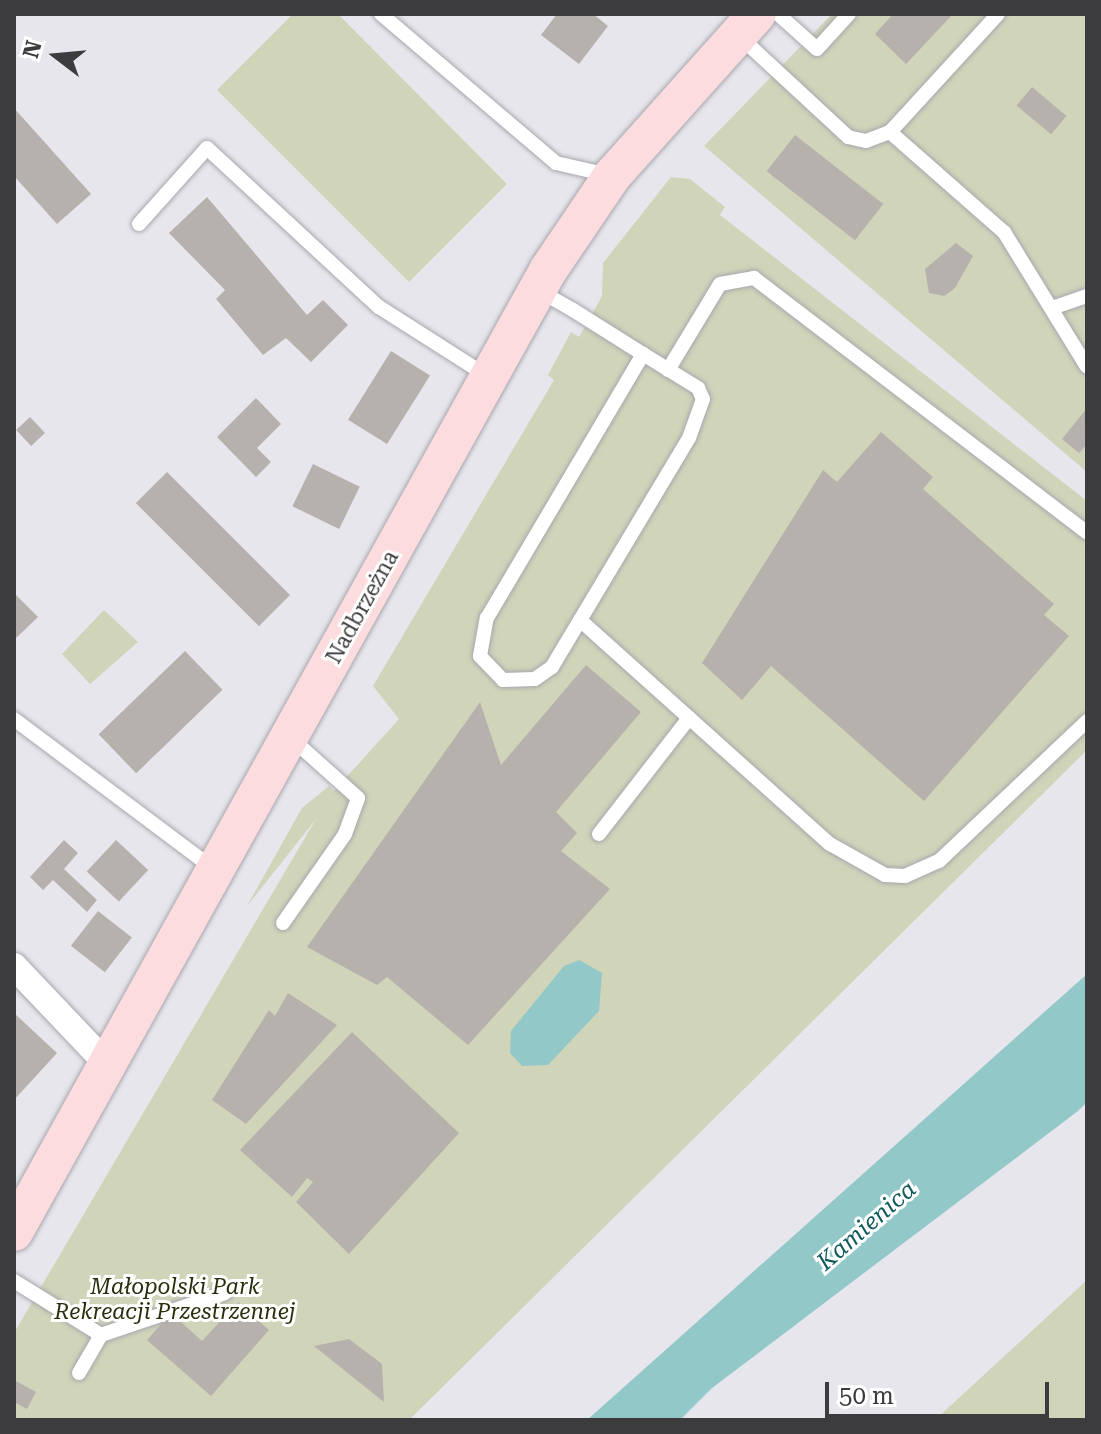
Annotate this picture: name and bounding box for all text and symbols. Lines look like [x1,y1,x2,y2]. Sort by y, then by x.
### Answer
north arrow [16,16,96,96]
text: N [18,38,47,61]
street label: Nadbrzeżna [320,546,404,668]
water label: Kamienica [812,1175,922,1277]
park label: Małopolski Park Rekreacji Przestrzennej [54,1273,296,1324]
scale bar [829,1366,1053,1416]
text: 50 m [839,1382,894,1410]

